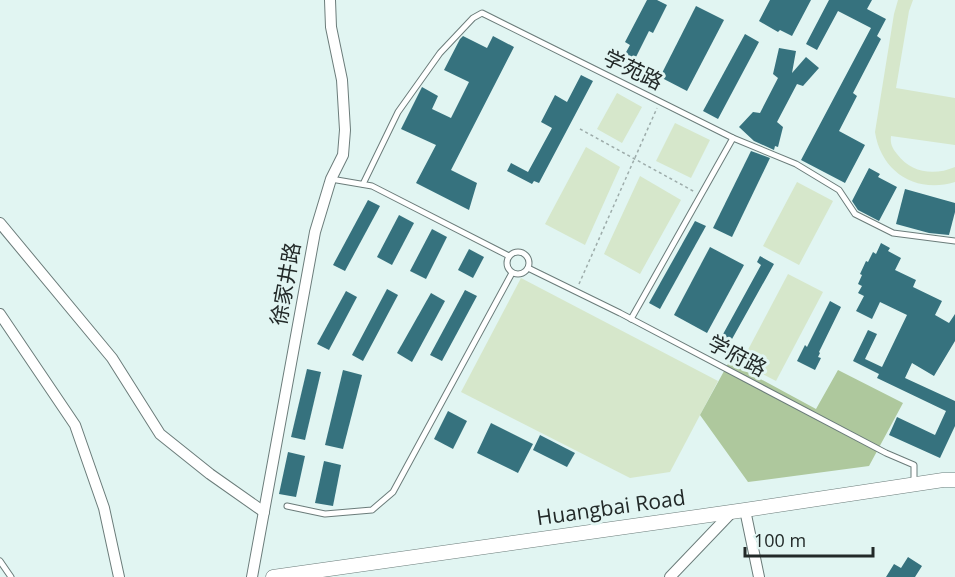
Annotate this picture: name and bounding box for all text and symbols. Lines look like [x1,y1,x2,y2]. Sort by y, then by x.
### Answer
street label: 学苑路 [599,43,668,95]
street label: 徐家井路 [264,240,306,328]
street label: 学府路 [703,328,772,382]
street label: Huangbai Road [535,483,687,531]
scale bar [745,520,872,558]
text: 100 m [754,528,806,552]

